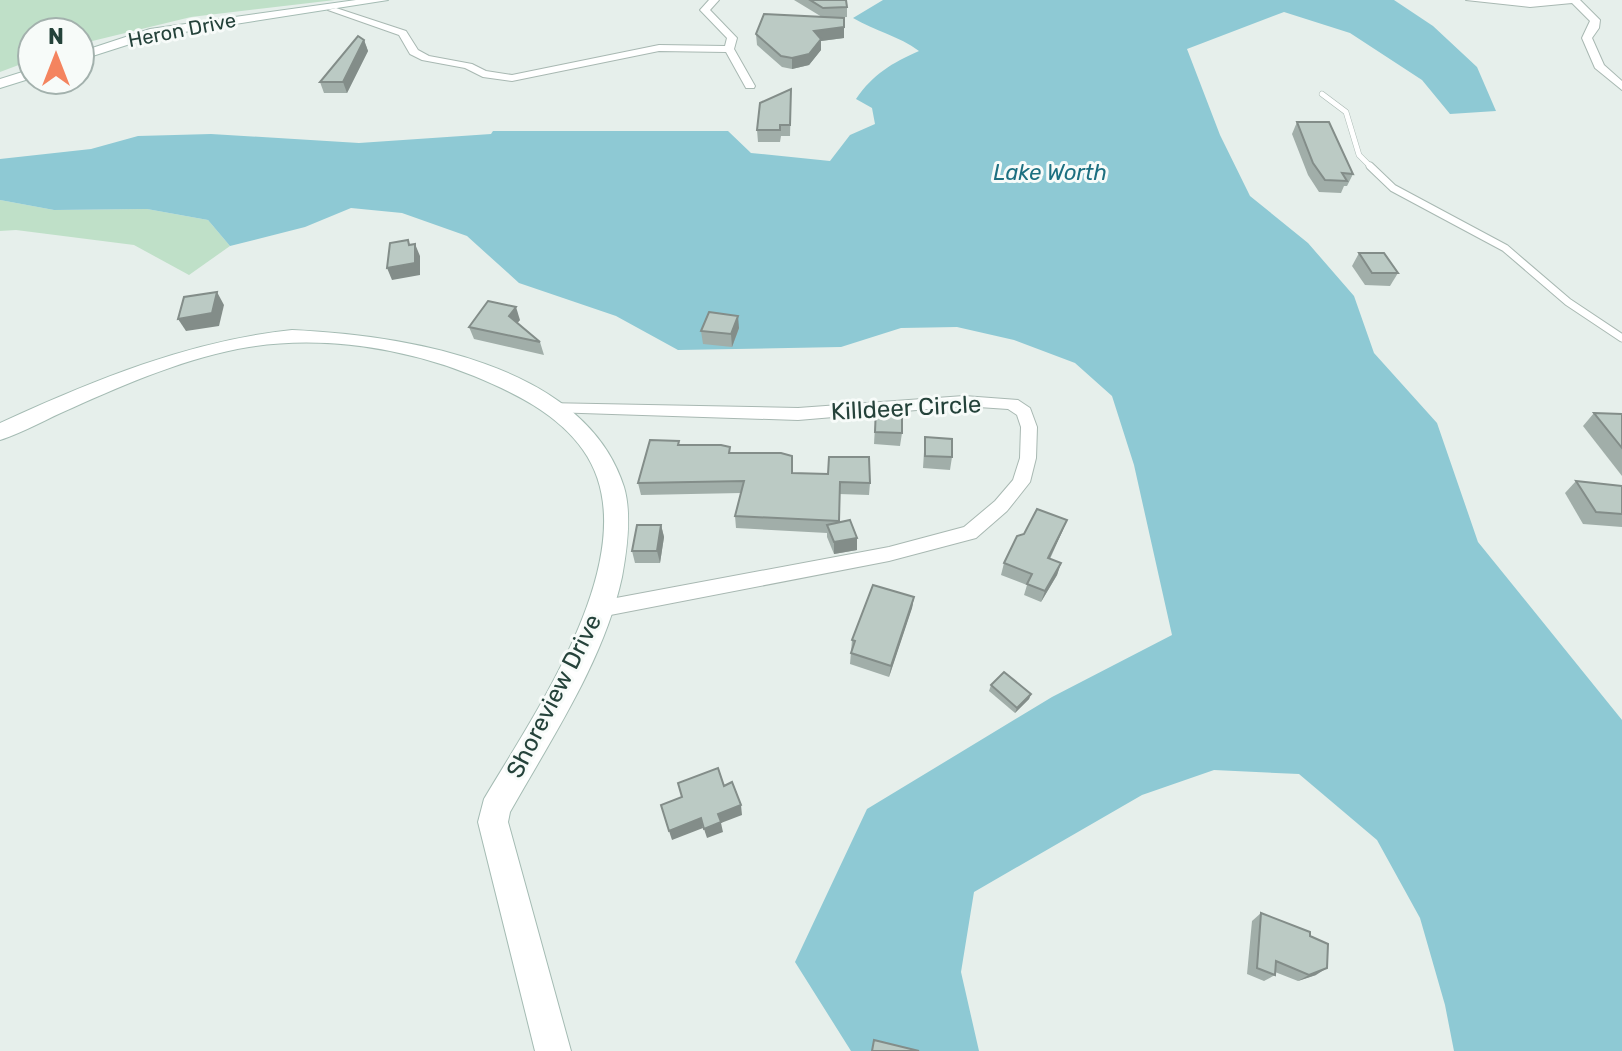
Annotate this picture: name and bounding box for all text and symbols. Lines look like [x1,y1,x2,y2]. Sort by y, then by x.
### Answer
street label: Heron Drive [126,8,238,52]
north arrow [16,16,96,96]
text: N [48,23,64,50]
water label: Lake Worth [993,159,1107,186]
street label: Killdeer Circle [830,390,982,426]
street label: Shoreview Drive [501,610,607,782]

